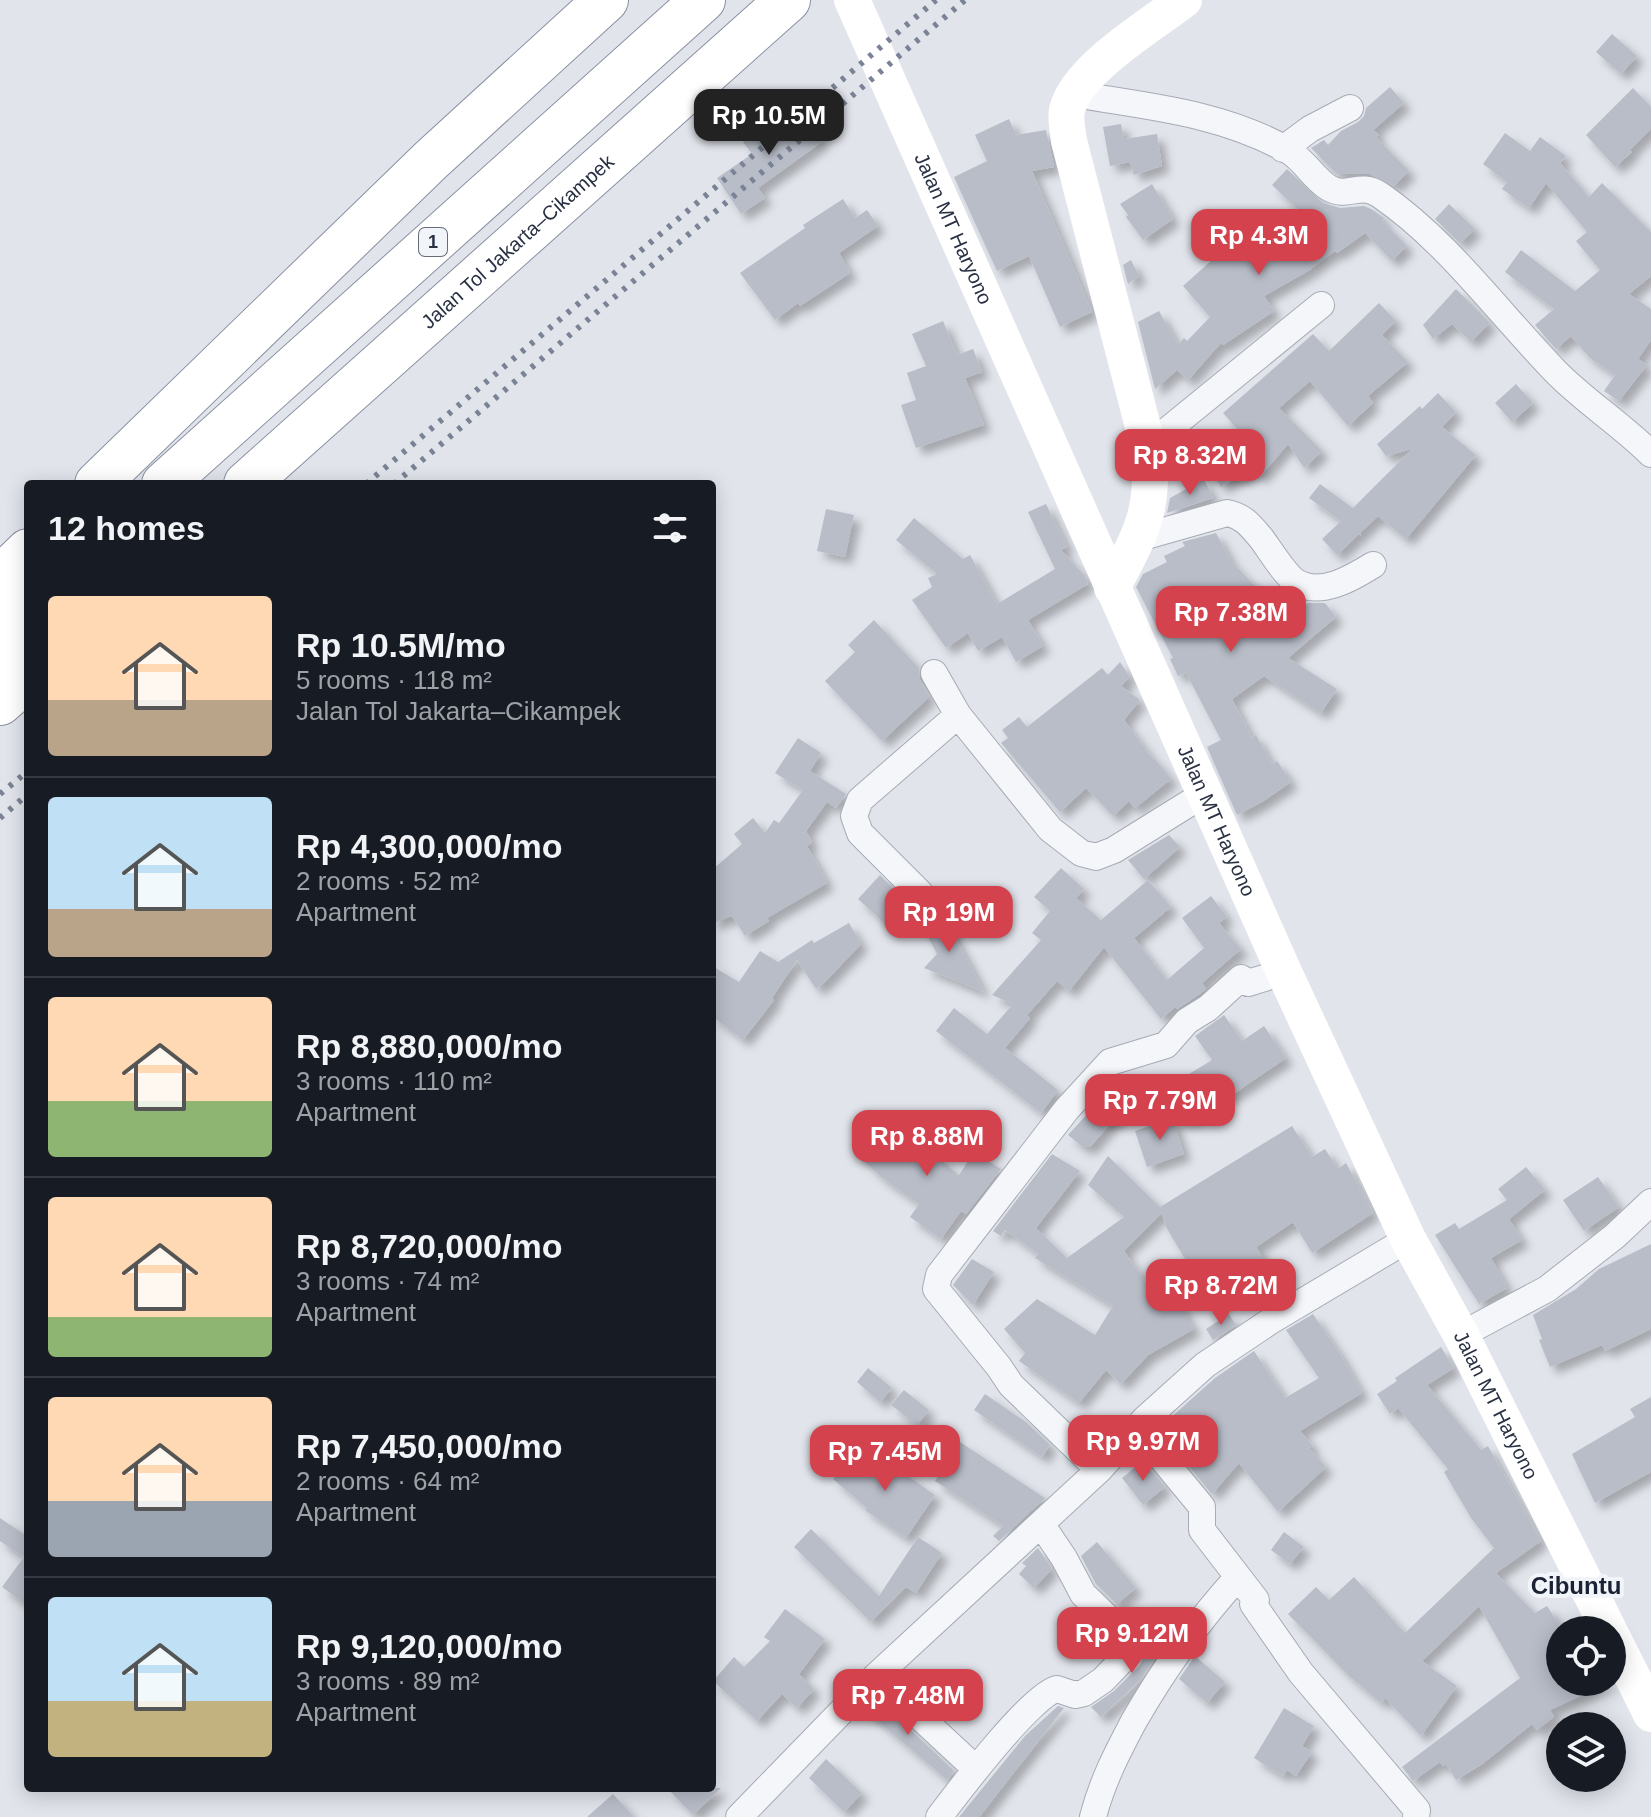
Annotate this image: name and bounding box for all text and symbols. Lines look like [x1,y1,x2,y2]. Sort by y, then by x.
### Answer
pin: Rp 10.5M [686,89,852,157]
text: Rp 10.5M [712,100,826,130]
street label: Jalan Tol Jakarta–Cikampek [417,149,619,333]
street label: Jalan MT Haryono [910,149,997,307]
pin: Rp 4.3M [1185,209,1333,277]
text: Rp 4.3M [1209,220,1309,250]
road number: 1 [419,228,447,256]
pin: Rp 8.32M [1107,429,1273,497]
text: Rp 8.32M [1133,440,1247,470]
icon: filters [648,506,692,550]
text: 12 homes [48,509,205,547]
pin: Rp 7.38M [1148,586,1314,654]
text: Rp 7.38M [1174,597,1288,627]
text: Rp 10.5M/mo [296,626,506,664]
icon: home [112,628,208,724]
text: 5 rooms · 118 m² [296,665,492,695]
text: Jalan Tol Jakarta–Cikampek [296,696,621,726]
street label: Jalan MT Haryono [1174,742,1260,900]
text: Rp 4,300,000/mo [296,827,562,865]
icon: home [112,829,208,925]
text: 2 rooms · 52 m² [296,866,480,896]
pin: Rp 19M [884,886,1014,954]
text: Apartment [296,897,416,927]
text: Rp 19M [903,897,995,927]
text: Rp 8,880,000/mo [296,1027,562,1065]
icon: home [112,1029,208,1125]
text: 3 rooms · 110 m² [296,1066,492,1096]
pin: Rp 7.79M [1077,1074,1243,1142]
text: Rp 7.79M [1103,1085,1217,1115]
text: Apartment [296,1097,416,1127]
pin: Rp 8.88M [844,1110,1010,1178]
text: Rp 8.88M [870,1121,984,1151]
text: Rp 8,720,000/mo [296,1227,562,1265]
icon: home [112,1229,208,1325]
pin: Rp 8.72M [1138,1259,1304,1327]
text: 3 rooms · 74 m² [296,1266,480,1296]
text: Rp 8.72M [1164,1270,1278,1300]
text: Apartment [296,1297,416,1327]
street label: Jalan MT Haryono [1450,1327,1543,1483]
pin: Rp 9.97M [1060,1415,1226,1483]
pin: Rp 7.45M [802,1425,968,1493]
text: Rp 9.97M [1086,1426,1200,1456]
text: Rp 7,450,000/mo [296,1427,562,1465]
icon: home [112,1429,208,1525]
text: Rp 7.45M [828,1436,942,1466]
text: 2 rooms · 64 m² [296,1466,480,1496]
text: Apartment [296,1497,416,1527]
district label: Cibuntu [1531,1572,1621,1599]
pin: Rp 9.12M [1049,1607,1215,1675]
map controls [1546,1616,1626,1792]
button: locate [1546,1616,1626,1696]
text: Rp 9.12M [1075,1618,1189,1648]
text: Rp 9,120,000/mo [296,1627,562,1665]
icon: home [112,1629,208,1725]
text: 3 rooms · 89 m² [296,1666,480,1696]
pin: Rp 7.48M [825,1669,991,1737]
text: Rp 7.48M [851,1680,965,1710]
text: Apartment [296,1697,416,1727]
button: layers [1546,1712,1626,1792]

